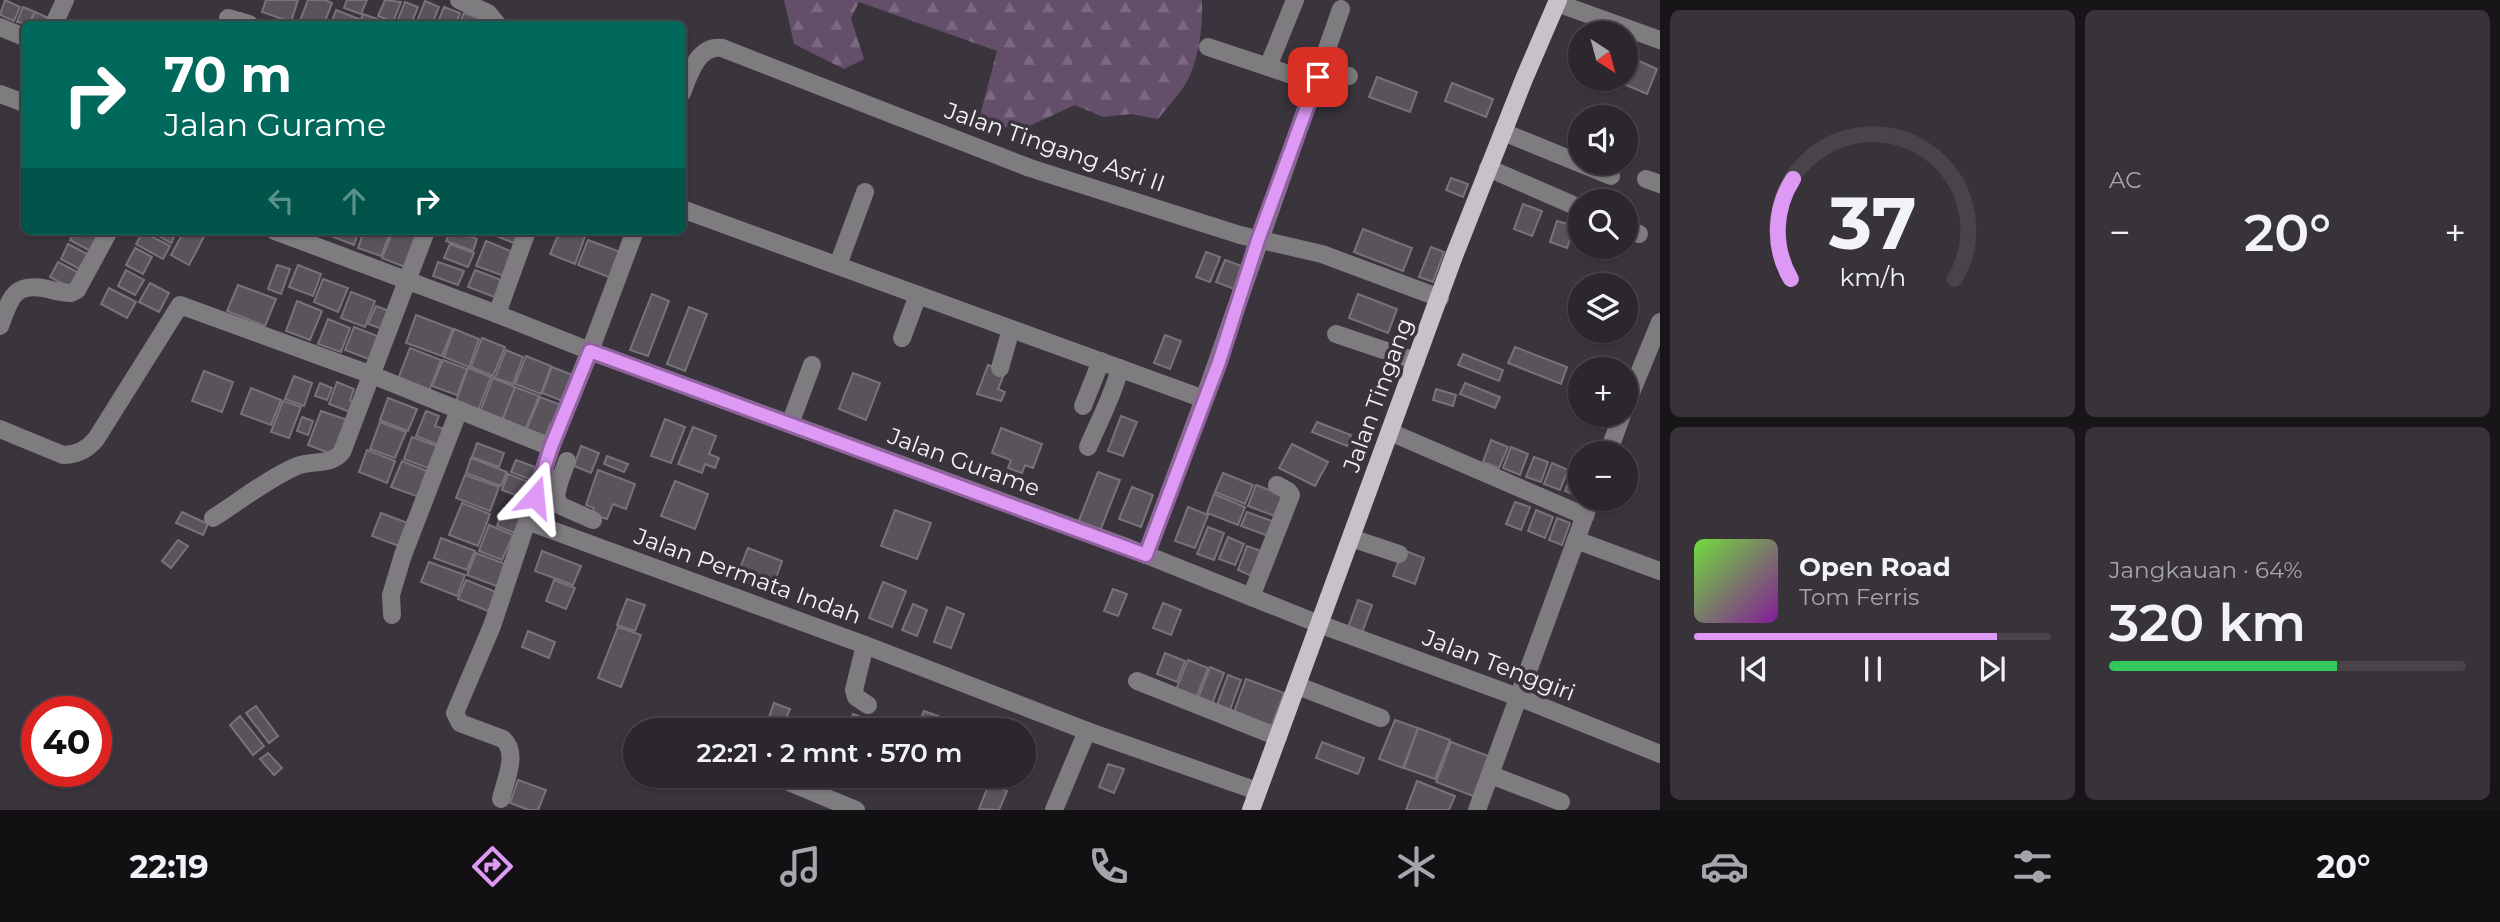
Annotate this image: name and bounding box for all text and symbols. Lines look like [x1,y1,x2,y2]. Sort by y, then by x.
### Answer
north arrow [1568,21,1638,91]
map controls [1568,21,1638,511]
text: 70 m [164,45,292,104]
pin [1288,47,1348,107]
icon: right [49,49,140,140]
icon: arrive [1299,58,1337,96]
street label: Jalan Tingang Asri II [940,96,1169,198]
text: Jalan Gurame [164,105,386,144]
button: sound [1568,105,1638,175]
text: AC [2109,166,2142,194]
text: 37 [1828,180,1916,268]
icon: left [262,182,300,220]
icon: ahead [335,182,373,220]
icon: right [408,182,446,220]
button: search [1568,189,1638,259]
text: 20° [2244,201,2331,264]
text: − [2109,209,2131,256]
text: + [2444,209,2466,256]
text: km/h [1839,262,1906,292]
button: layers [1568,273,1638,343]
street label: Jalan Tingang [1337,314,1419,477]
button: + [1568,357,1638,427]
street label: Jalan Gurame [883,421,1044,502]
button: − [1568,441,1638,511]
position arrow [498,460,572,534]
street label: Jalan Permata Indah [630,522,865,630]
text: Open Road [1799,551,1951,583]
text: Jangkauan · 64% [2109,556,2303,584]
text: Tom Ferris [1799,583,1919,611]
text: 320 km [2109,591,2306,654]
street label: Jalan Tenggiri [1418,623,1579,707]
icon: previous [1735,650,1773,688]
icon: pause [1854,650,1892,688]
icon: next [1973,650,2011,688]
speed limit sign: 40 [21,696,112,787]
text: 22:21 · 2 mnt · 570 m [697,737,962,769]
icon: directions [468,842,517,891]
icon: music [776,842,825,891]
icon: phone [1084,842,1133,891]
icon: climate [1392,842,1441,891]
icon: car [1700,842,1749,891]
icon: filters [2008,842,2057,891]
text: 22:19 [130,847,209,886]
text: 20° [2316,847,2370,886]

